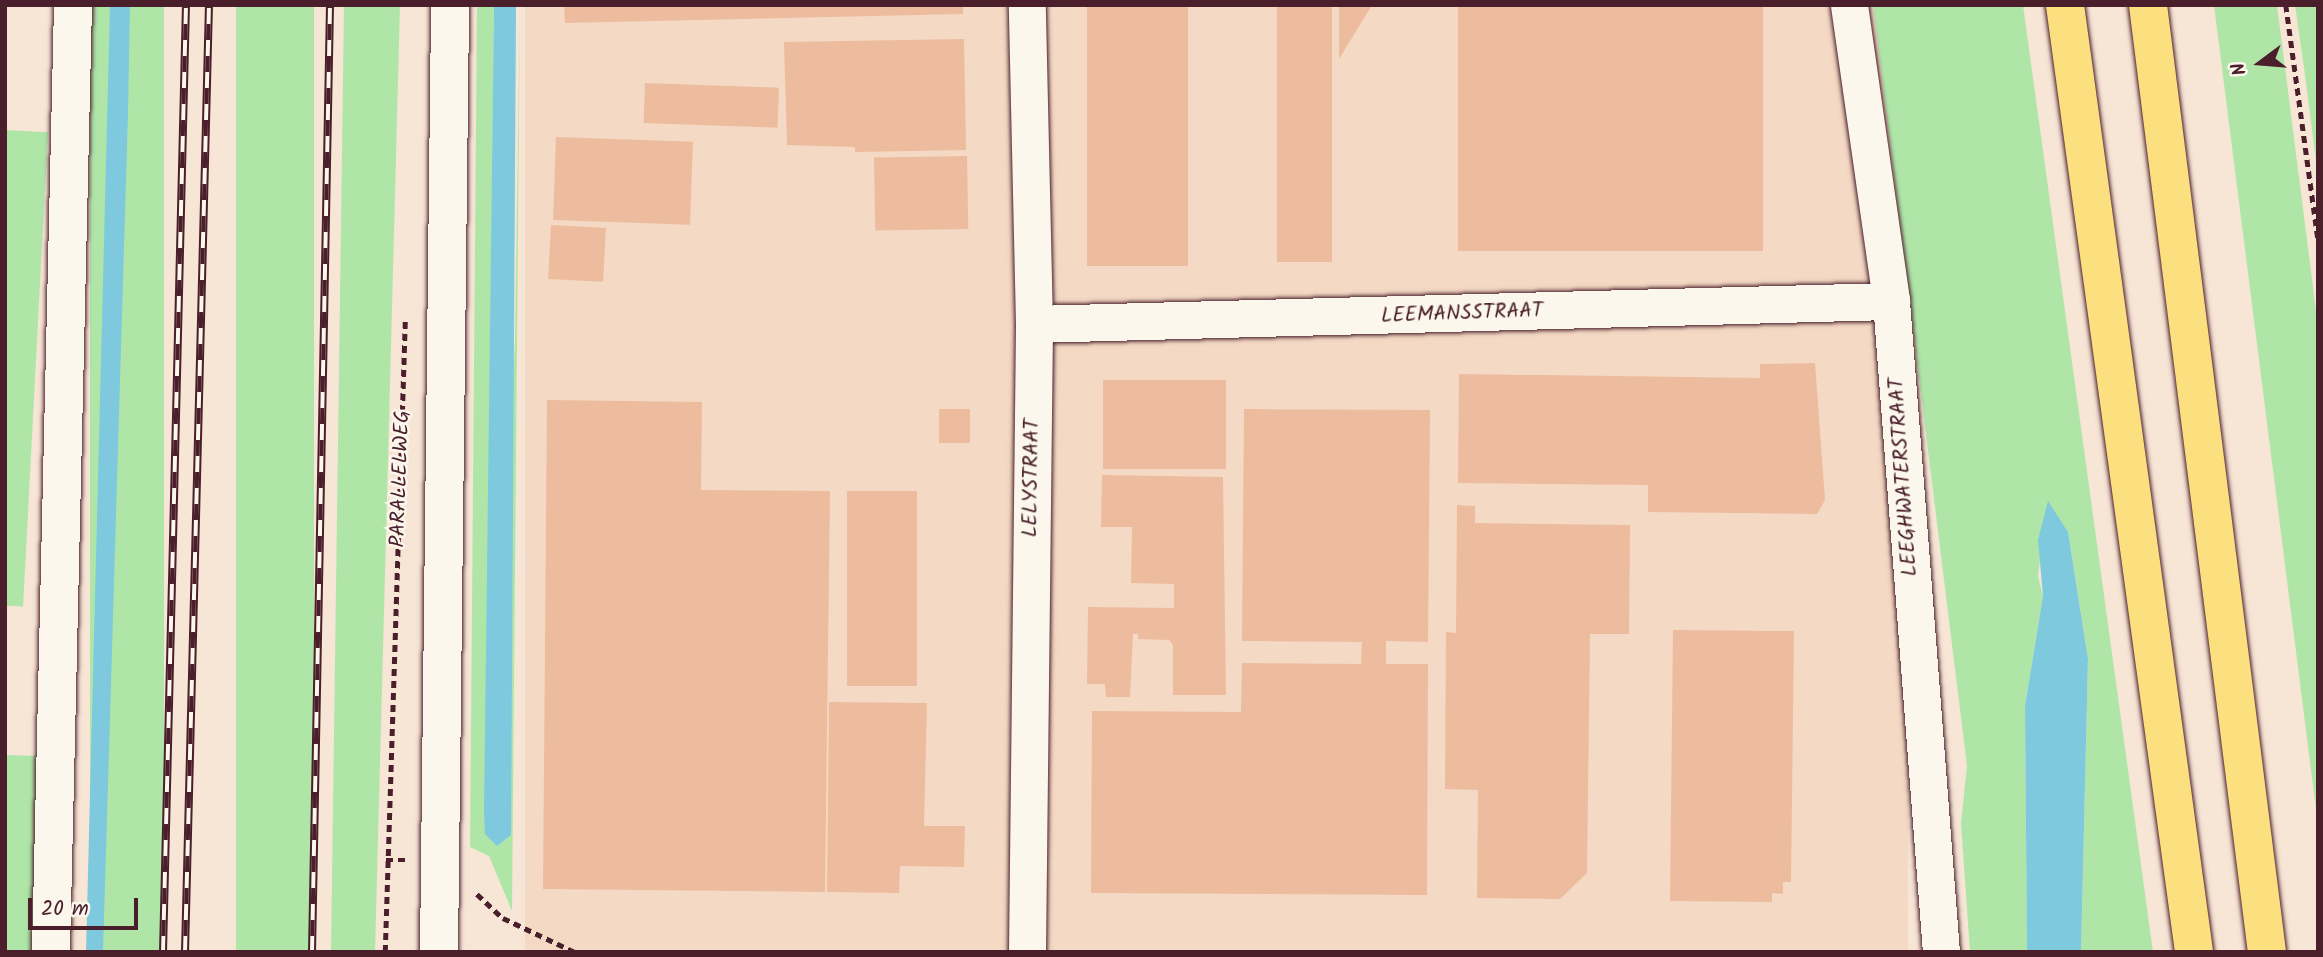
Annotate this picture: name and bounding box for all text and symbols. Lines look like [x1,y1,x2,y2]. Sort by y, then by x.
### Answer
north arrow [2225,28,2295,98]
text: N [2224,59,2256,79]
street label: LEEMANSSTRAAT [1381,299,1543,329]
street label: LEEGHWATERSTRAAT [1884,377,1924,577]
street label: PARALLELWEG [386,410,416,548]
street label: LELYSTRAAT [1018,418,1046,538]
scale bar [32,884,142,928]
text: 20 m [41,893,89,926]

